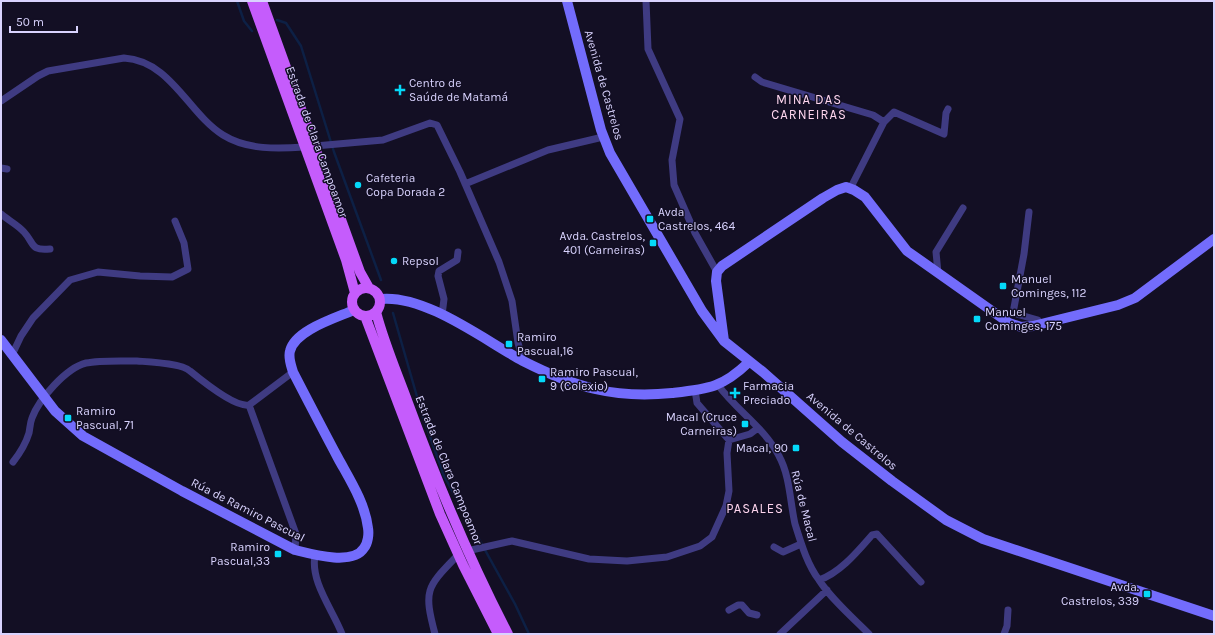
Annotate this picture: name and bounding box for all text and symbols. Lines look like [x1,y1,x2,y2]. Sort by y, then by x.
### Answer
scale bar [10,8,77,34]
text: 50 m [16,15,44,29]
street label: Avenida de Castrelos [582,28,626,142]
street label: Estrada de Clara Campoamor [283,65,351,220]
place label: Centro de Saúde de Matamá [409,76,508,104]
marker: Centro de Saúde de Matamá [394,84,406,96]
district label: MINA DAS CARNEIRAS [771,92,847,122]
place label: Cafeteria Copa Dorada 2 [366,171,445,199]
marker: Cafeteria Copa Dorada 2 [353,180,363,190]
place label: Avda Castrelos, 464 [658,205,735,233]
marker: Avda Castrelos, 464 [645,214,655,224]
place label: Avda. Castrelos, 401 (Carneiras) [560,229,645,257]
marker: Avda. Castrelos, 401 (Carneiras) [648,238,658,248]
place label: Repsol [402,254,439,268]
marker: Repsol [389,256,399,266]
place label: Manuel Cominges, 112 [1011,272,1086,300]
marker: Manuel Cominges, 112 [998,281,1008,291]
place label: Manuel Cominges, 175 [985,305,1062,333]
marker: Manuel Cominges, 175 [972,314,982,324]
place label: Ramiro Pascual,16 [517,330,573,358]
marker: Ramiro Pascual,16 [504,339,514,349]
place label: Ramiro Pascual, 9 (Colexio) [550,365,638,393]
marker: Ramiro Pascual, 9 (Colexio) [537,374,547,384]
place label: Farmacia Preciado [743,379,794,407]
marker: Farmacia Preciado [730,388,740,398]
street label: Avenida de Castrelos [804,389,900,473]
street label: Estrada de Clara Campoamor [413,393,486,547]
place label: Ramiro Pascual, 71 [76,404,134,432]
place label: Macal (Cruce Carneiras) [666,410,737,438]
marker: Ramiro Pascual, 71 [63,413,73,423]
marker: Macal (Cruce Carneiras) [740,419,750,429]
place label: Macal, 90 [736,441,788,455]
marker: Macal, 90 [791,443,801,453]
street label: Rúa de Macal [788,469,820,543]
street label: Rúa de Ramiro Pascual [189,475,307,545]
district label: PASALES [726,501,784,516]
place label: Ramiro Pascual,33 [210,540,270,568]
marker: Ramiro Pascual,33 [273,549,283,559]
place label: Avda. Castrelos, 339 [1061,580,1139,608]
marker: Avda. Castrelos, 339 [1142,589,1152,599]

